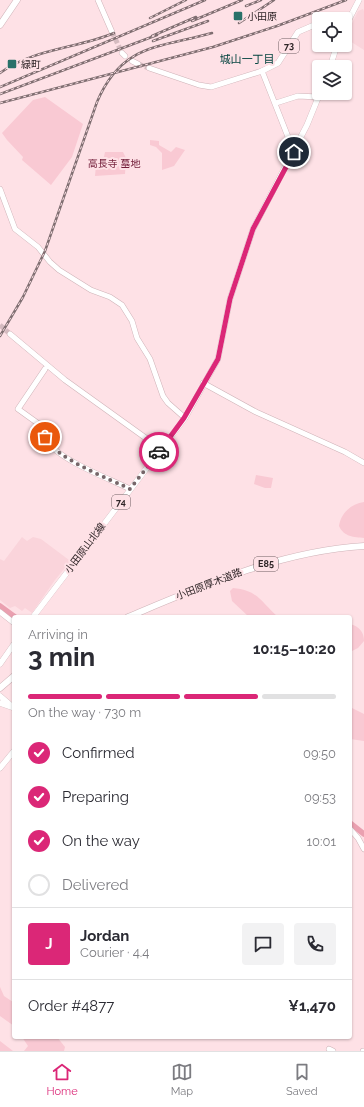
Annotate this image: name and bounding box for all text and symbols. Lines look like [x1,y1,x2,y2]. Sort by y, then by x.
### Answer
marker: 小田原 [232,10,244,22]
place label: 小田原 [247,11,277,22]
map controls [312,12,352,100]
button: locate [312,12,352,52]
road number: 73 [279,39,299,53]
district label: 城山一丁目 [220,53,275,66]
marker: 緑町 [6,58,18,70]
place label: 緑町 [21,59,41,70]
button: layers [312,60,352,100]
pin [277,135,311,169]
icon: home [283,141,305,163]
park label: 高長寺 墓地 [88,158,141,169]
pin [28,420,62,454]
icon: bag [34,426,56,448]
courier [139,432,179,472]
icon: car [148,441,170,463]
road number: 74 [112,495,130,509]
street label: 小田原山北線 [63,521,107,575]
road number: E85 [254,557,278,571]
street label: 小田原厚木道路 [174,566,244,602]
text: Arriving in [28,627,88,642]
text: 10:15–10:20 [253,640,336,658]
text: 3 min [28,642,95,672]
text: On the way · 730 m [28,705,141,720]
icon: check [28,742,50,764]
text: Confirmed [62,744,135,762]
text: 09:50 [303,746,336,761]
icon: check [28,786,50,808]
text: Preparing [62,788,129,806]
text: 09:53 [304,790,336,805]
icon: check [28,830,50,852]
text: On the way [62,832,140,850]
text: 10:01 [307,834,336,849]
text: Delivered [62,876,129,894]
button: chat [242,923,284,965]
button: phone [294,923,336,965]
text: Jordan [80,927,129,945]
text: J [45,935,53,953]
text: Courier · 4.4 [80,945,149,960]
text: Order #4877 [28,997,114,1015]
text: ¥1,470 [288,997,336,1015]
tab: Home [47,1061,78,1098]
tab: Map [171,1061,193,1098]
tab: Saved [286,1061,317,1098]

